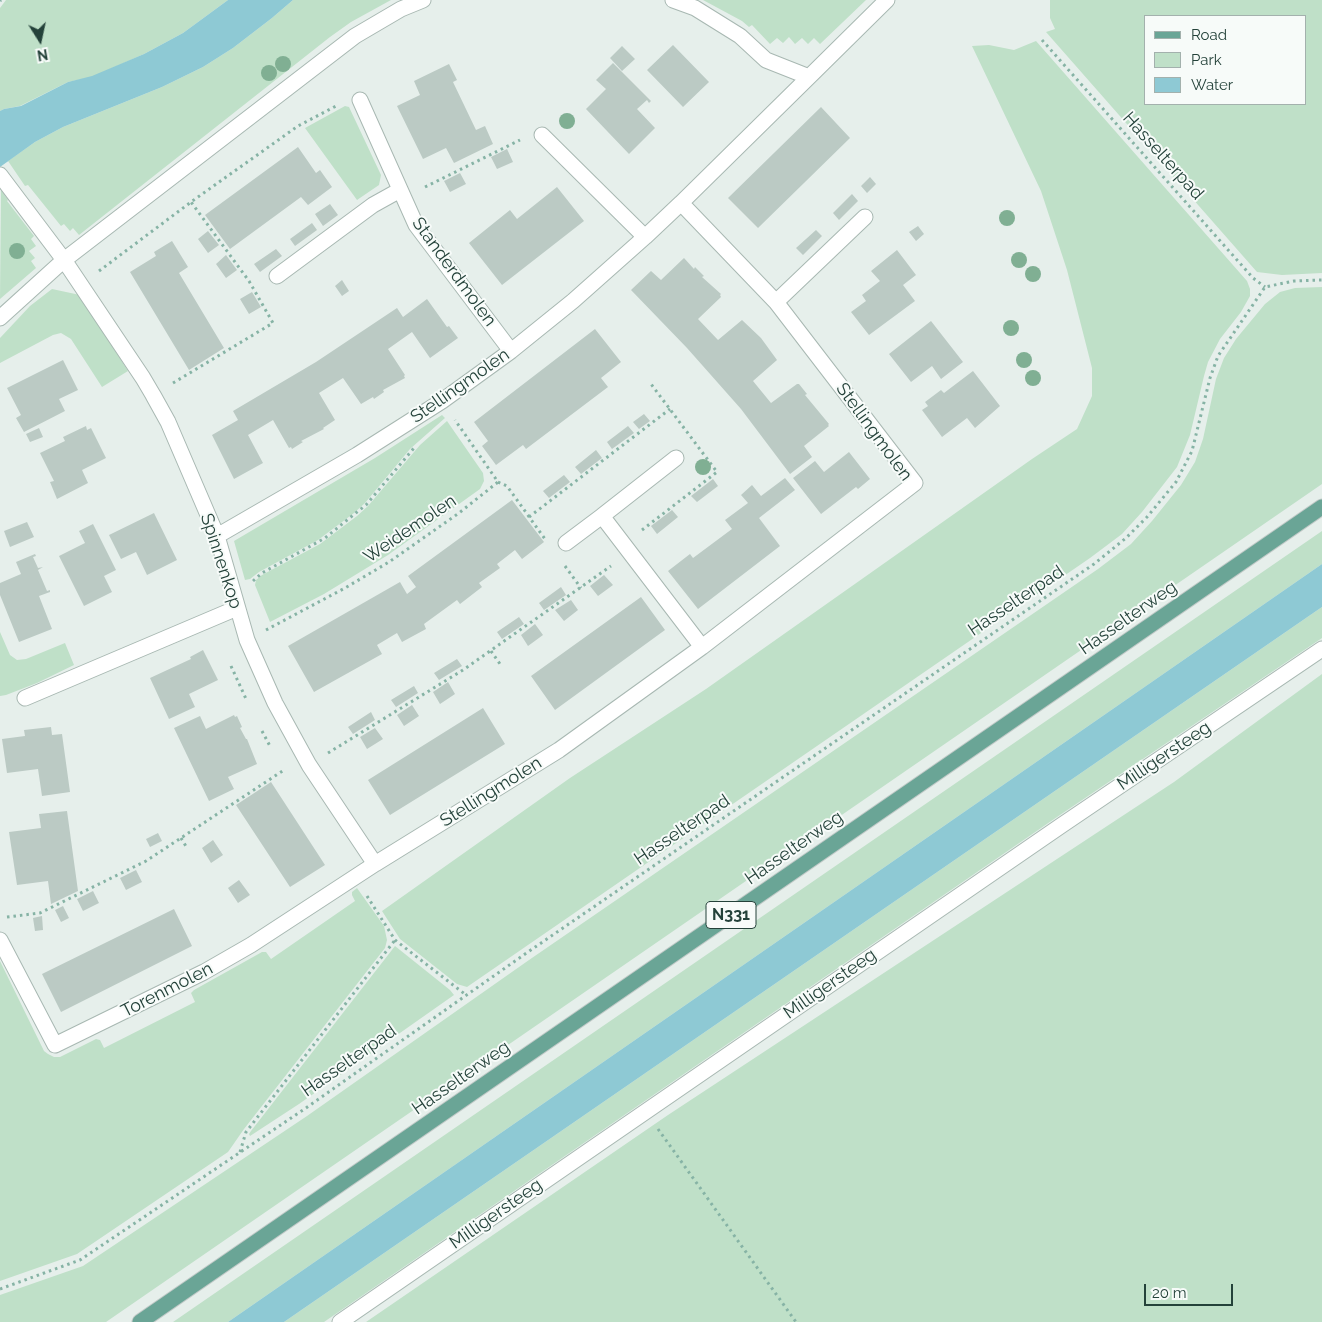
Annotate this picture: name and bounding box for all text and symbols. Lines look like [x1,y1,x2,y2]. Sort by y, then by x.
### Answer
north arrow [15,15,65,65]
legend [1144,15,1307,105]
text: Road [1191,26,1227,44]
text: N [36,46,49,64]
text: Park [1191,51,1222,69]
text: Water [1191,76,1233,94]
street label: Hasselterpad [1118,108,1208,204]
street label: Standerdmolen [407,213,501,331]
street label: Stellingmolen [406,344,514,428]
street label: Stellingmolen [831,379,917,485]
street label: Weidemolen [360,490,460,568]
street label: Spinnenkop [195,511,247,611]
street label: Hasselterpad [964,561,1068,641]
street label: Hasselterweg [1075,576,1181,660]
street label: Milligersteeg [1113,717,1215,795]
street label: Stellingmolen [436,752,546,832]
street label: Hasselterpad [630,790,734,870]
street label: Hasselterweg [741,806,847,890]
road number: N331 [706,902,756,928]
street label: Milligersteeg [779,944,881,1024]
street label: Torenmolen [118,958,216,1022]
street label: Hasselterpad [297,1020,401,1102]
street label: Hasselterweg [408,1036,514,1120]
street label: Milligersteeg [445,1174,547,1254]
scale bar [1147,1274,1236,1306]
text: 20 m [1152,1284,1187,1302]

